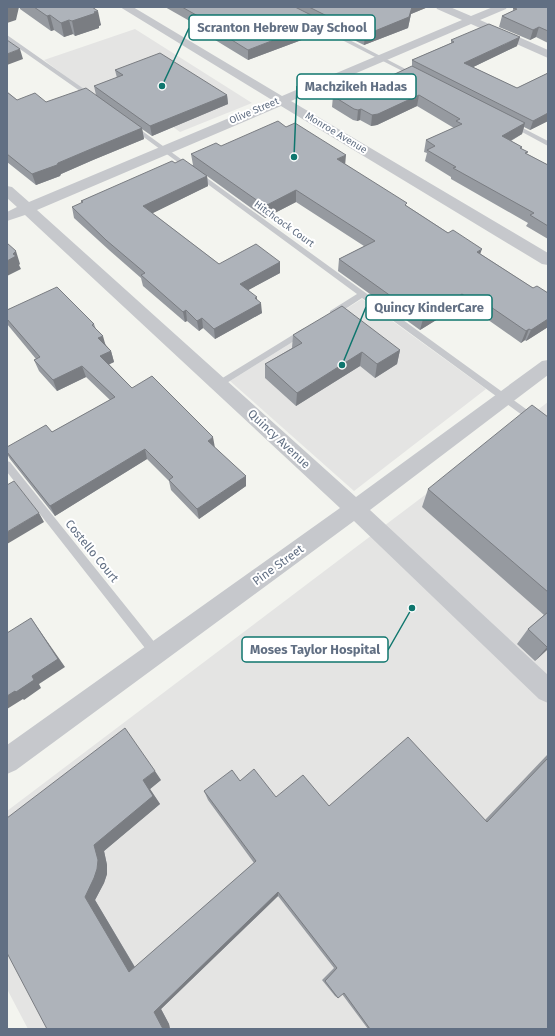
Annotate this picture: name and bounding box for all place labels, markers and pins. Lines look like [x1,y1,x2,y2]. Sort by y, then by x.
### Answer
callout: Scranton Hebrew Day School [189,15,375,40]
callout: Machzikeh Hadas [297,74,416,99]
callout: Quincy KinderCare [366,295,492,320]
callout: Moses Taylor Hospital [242,637,388,662]

